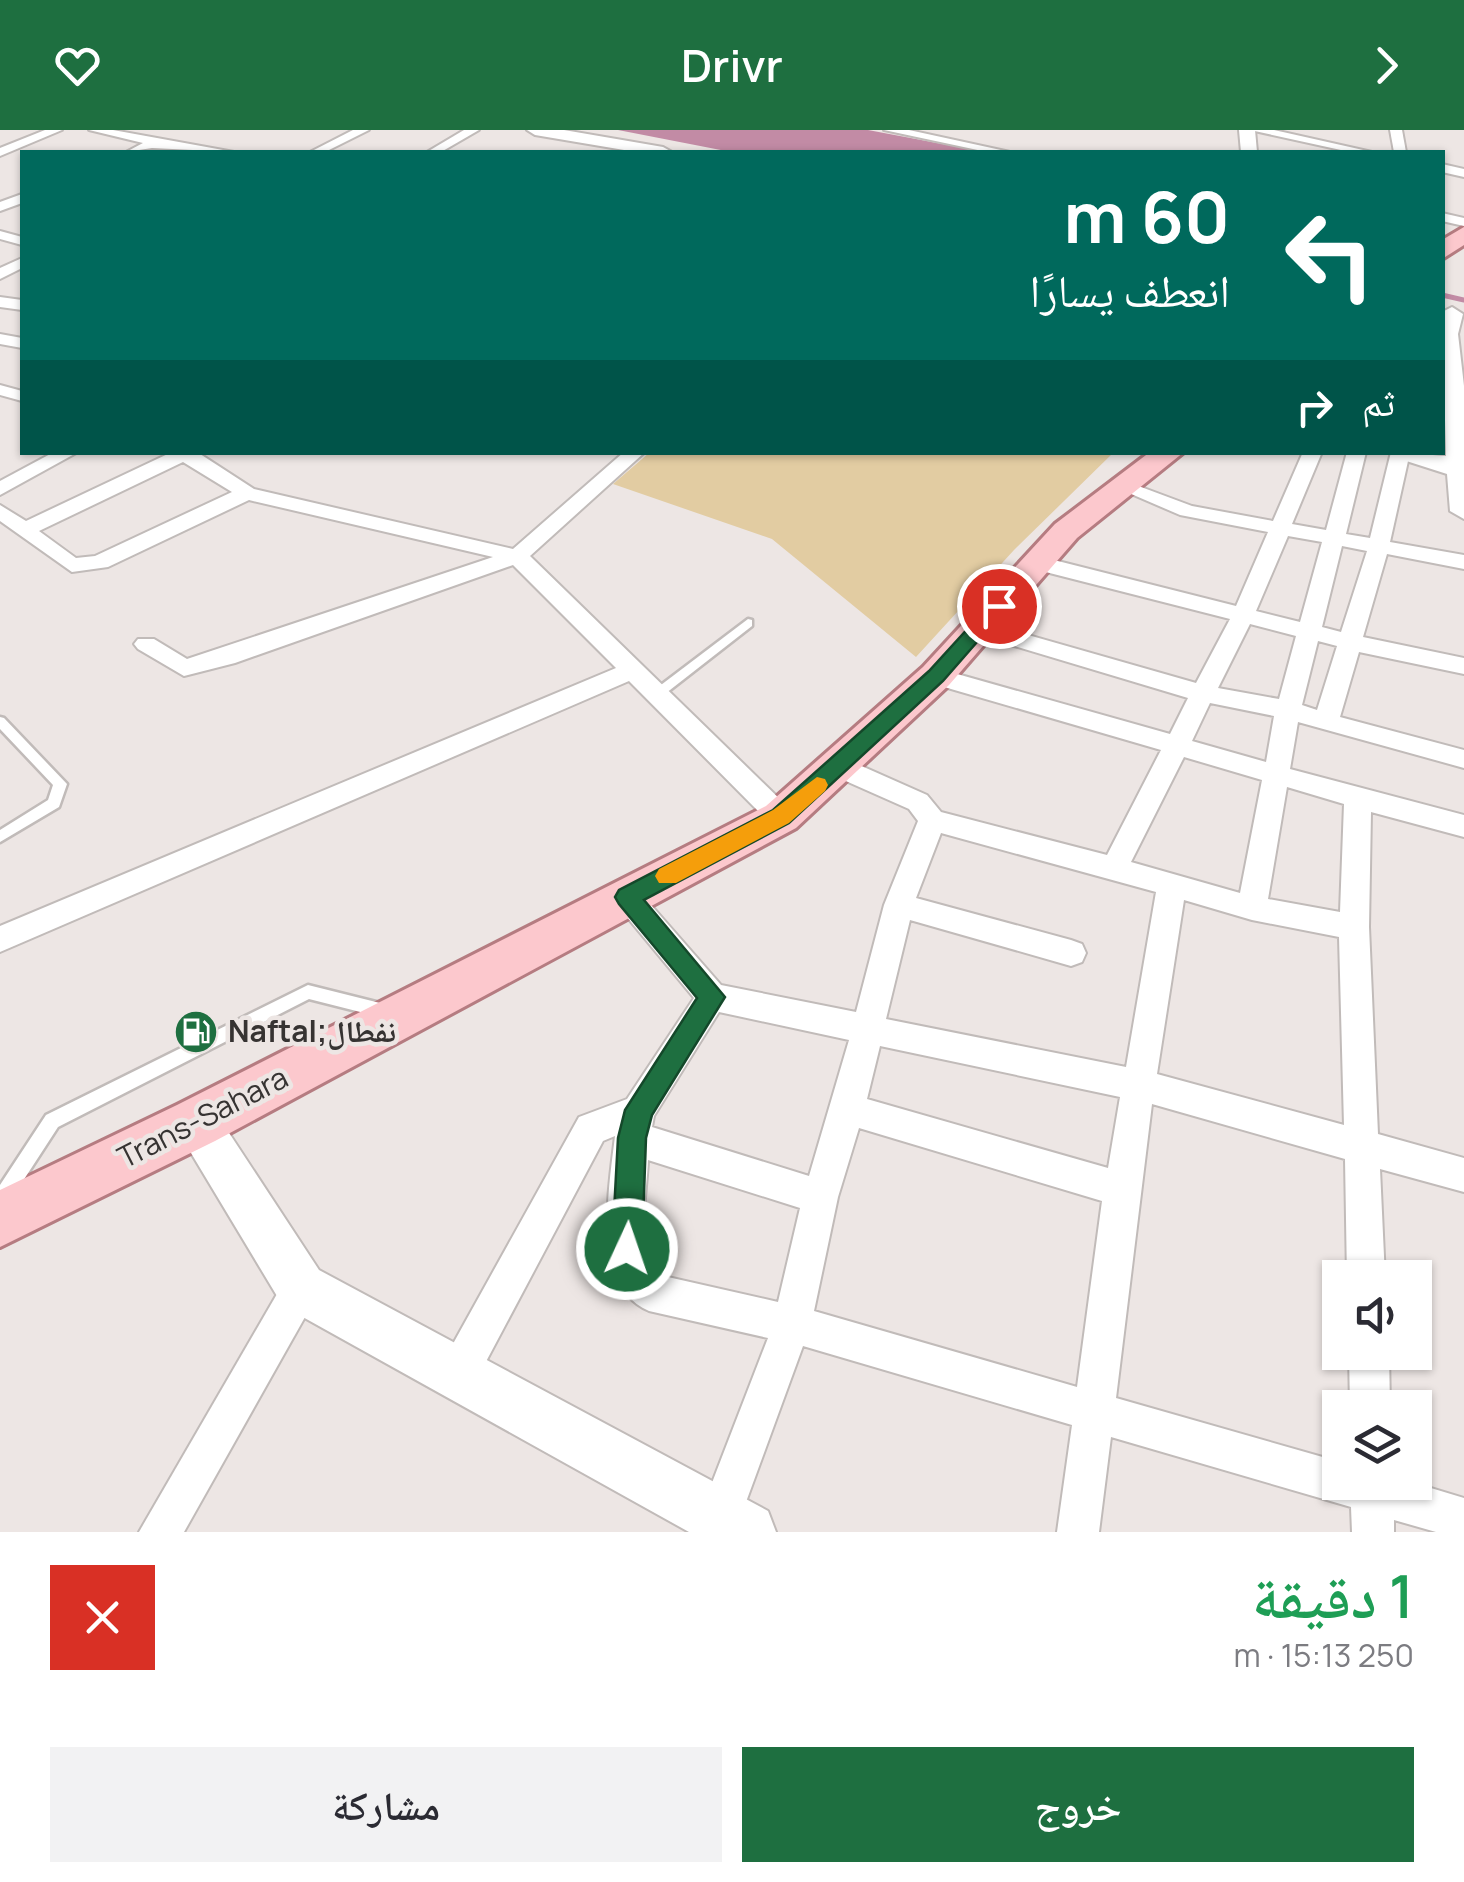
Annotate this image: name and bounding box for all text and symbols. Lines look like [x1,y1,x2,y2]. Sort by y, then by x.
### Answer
text: Drivr [681,34,783,96]
icon: heart [50,38,105,93]
icon: forward [1359,38,1414,93]
text: 60 m [1063,168,1230,264]
icon: left [1265,190,1395,320]
text: انعطف يسارًا [1029,259,1230,321]
text: ثم [1362,375,1395,427]
icon: right [1287,380,1342,435]
pin [957,564,1042,649]
icon: arrive [972,579,1027,634]
fuel station icon: Naftal;نفطال [173,1009,219,1055]
place label: Naftal;نفطال [228,1010,396,1051]
street label: Trans-Sahara [110,1056,294,1177]
position arrow [575,1197,679,1301]
map controls [1322,1260,1432,1500]
button: sound [1322,1260,1432,1370]
button: layers [1322,1390,1432,1500]
text: 1 دقيقة [1252,1554,1414,1636]
button: close [50,1565,155,1670]
text: 250 m · 15:13 [1233,1633,1414,1677]
button: مشاركة [50,1747,722,1862]
button: خروج [742,1747,1414,1862]

